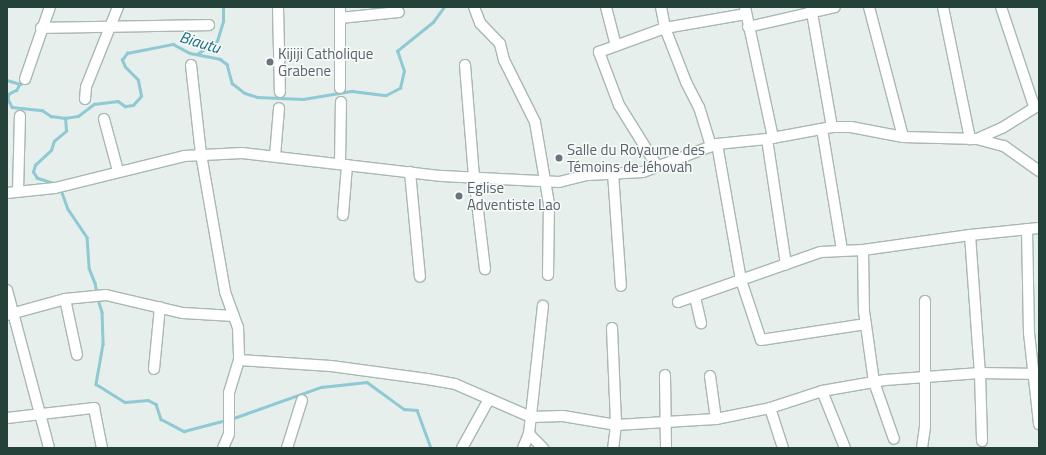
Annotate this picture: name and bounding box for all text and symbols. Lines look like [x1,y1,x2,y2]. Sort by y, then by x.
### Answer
water label: Biautu [177,27,223,57]
place label: Kijiji Catholique Grabene [278,44,373,79]
marker: Kijiji Catholique Grabene [265,57,275,67]
place label: Salle du Royaume des Témoins de Jéhovah [567,140,705,175]
marker: Salle du Royaume des Témoins de Jéhovah [554,153,564,163]
place label: Eglise Adventiste Lao [467,178,561,213]
marker: Eglise Adventiste Lao [454,191,464,201]

